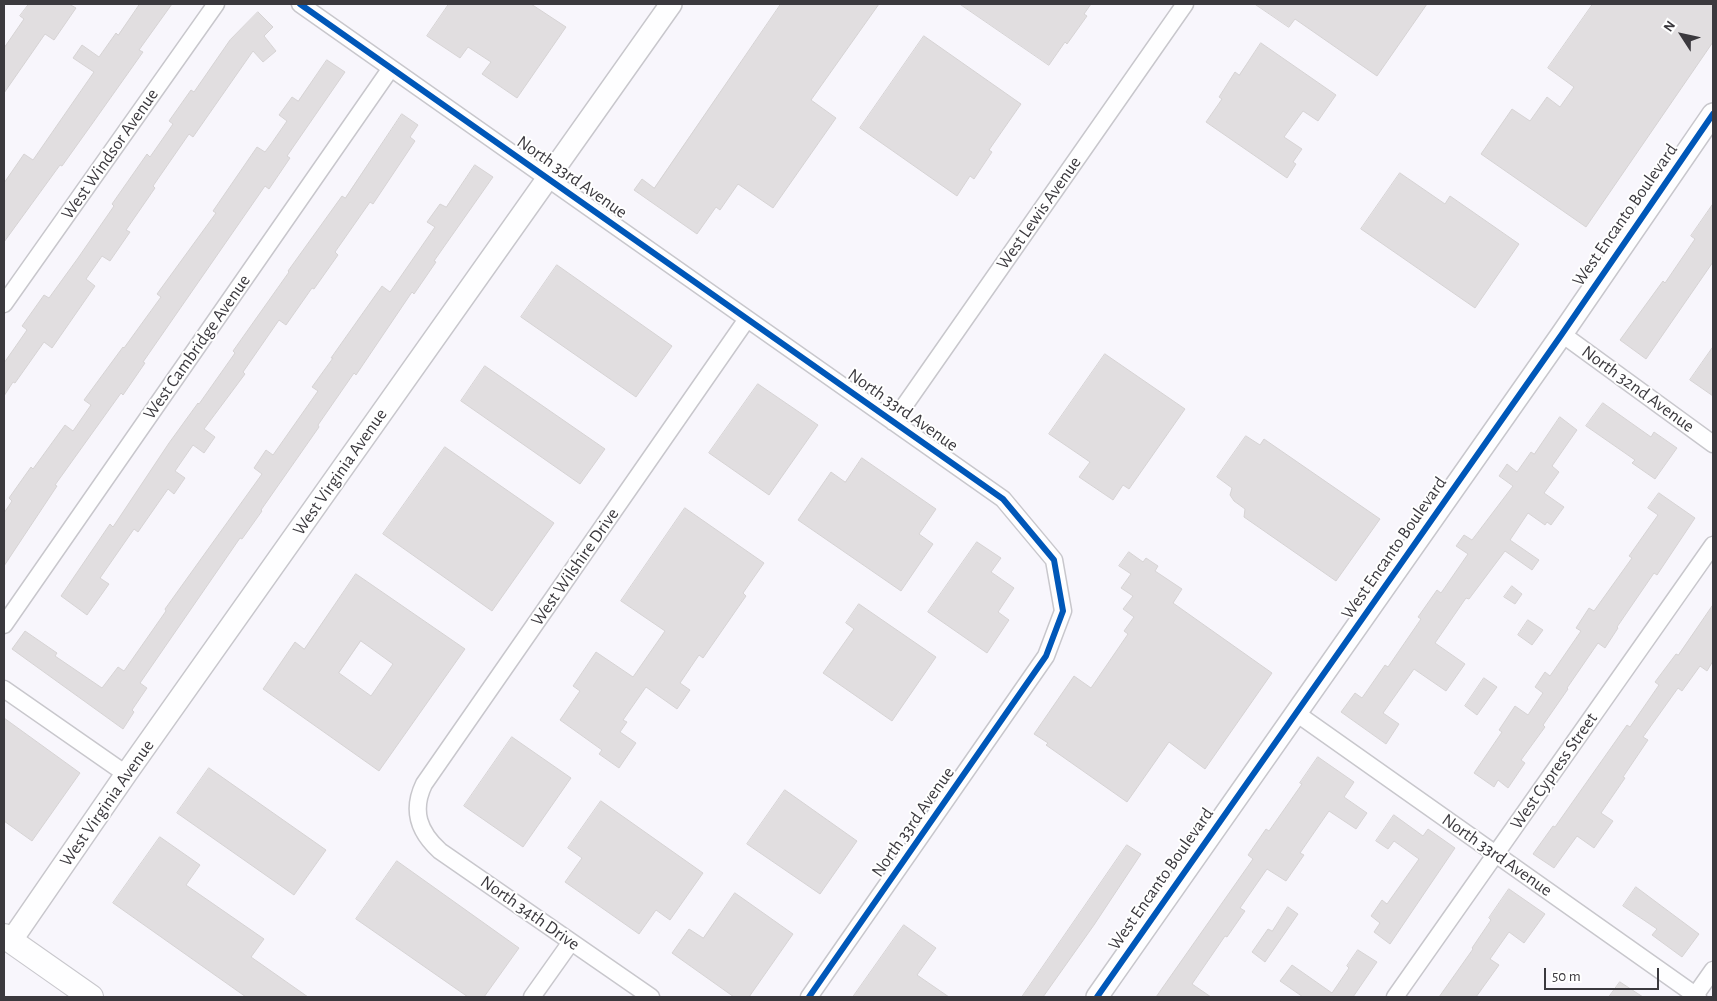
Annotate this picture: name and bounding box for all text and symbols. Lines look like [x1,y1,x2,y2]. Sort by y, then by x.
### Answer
north arrow [1657,10,1707,60]
text: N [1661,18,1678,34]
street label: West Windsor Avenue [57,84,163,224]
street label: North 33rd Avenue [513,131,631,223]
street label: West Encanto Boulevard [1568,140,1682,290]
street label: West Lewis Avenue [992,152,1086,274]
street label: West Cambridge Avenue [139,270,255,424]
street label: North 32nd Avenue [1577,341,1699,437]
street label: North 33rd Avenue [844,364,962,456]
street label: West Virginia Avenue [288,404,392,540]
street label: West Encanto Boulevard [1337,473,1451,623]
street label: West Wilshire Drive [526,504,624,630]
street label: West Cypress Street [1506,708,1602,834]
street label: West Virginia Avenue [55,735,159,871]
street label: North 33rd Avenue [867,763,959,881]
street label: West Encanto Boulevard [1104,804,1218,954]
street label: North 33rd Avenue [1438,809,1556,901]
street label: North 34th Drive [476,871,584,955]
scale bar [1547,958,1662,990]
text: 50 m [1552,969,1581,984]

